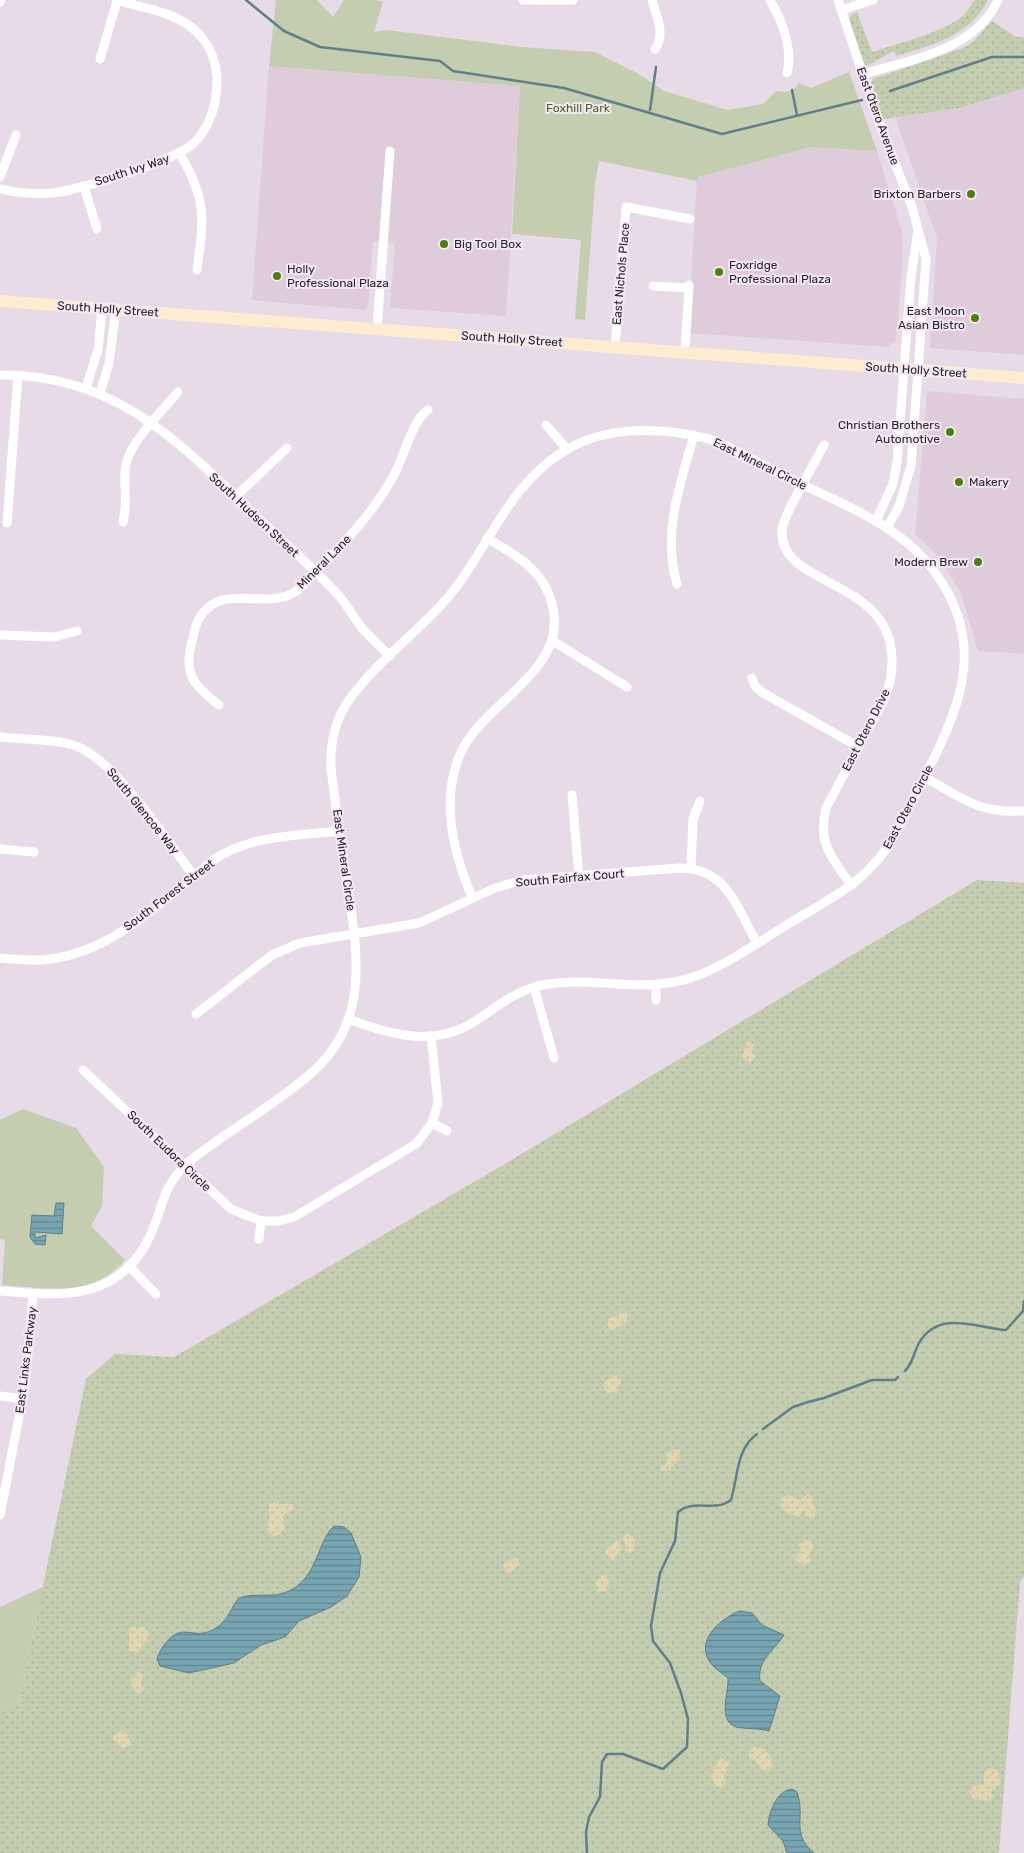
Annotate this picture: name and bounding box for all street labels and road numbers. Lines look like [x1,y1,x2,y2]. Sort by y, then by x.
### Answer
street label: East Otero Avenue [854,65,902,167]
street label: South Ivy Way [93,151,172,189]
street label: East Nichols Place [610,222,632,326]
street label: South Holly Street [57,298,160,320]
street label: South Holly Street [461,328,564,350]
street label: South Holly Street [865,359,968,381]
street label: East Mineral Circle [711,435,809,493]
street label: South Hudson Street [206,470,302,560]
street label: Mineral Lane [294,532,354,592]
street label: East Otero Drive [839,686,893,773]
street label: East Otero Circle [880,762,936,851]
street label: South Glencoe Way [104,765,182,857]
street label: East Mineral Circle [330,808,358,912]
street label: South Forest Street [121,856,217,934]
street label: South Fairfax Court [515,866,625,890]
street label: South Eudora Circle [124,1108,214,1195]
street label: East Links Parkway [13,1306,40,1414]

